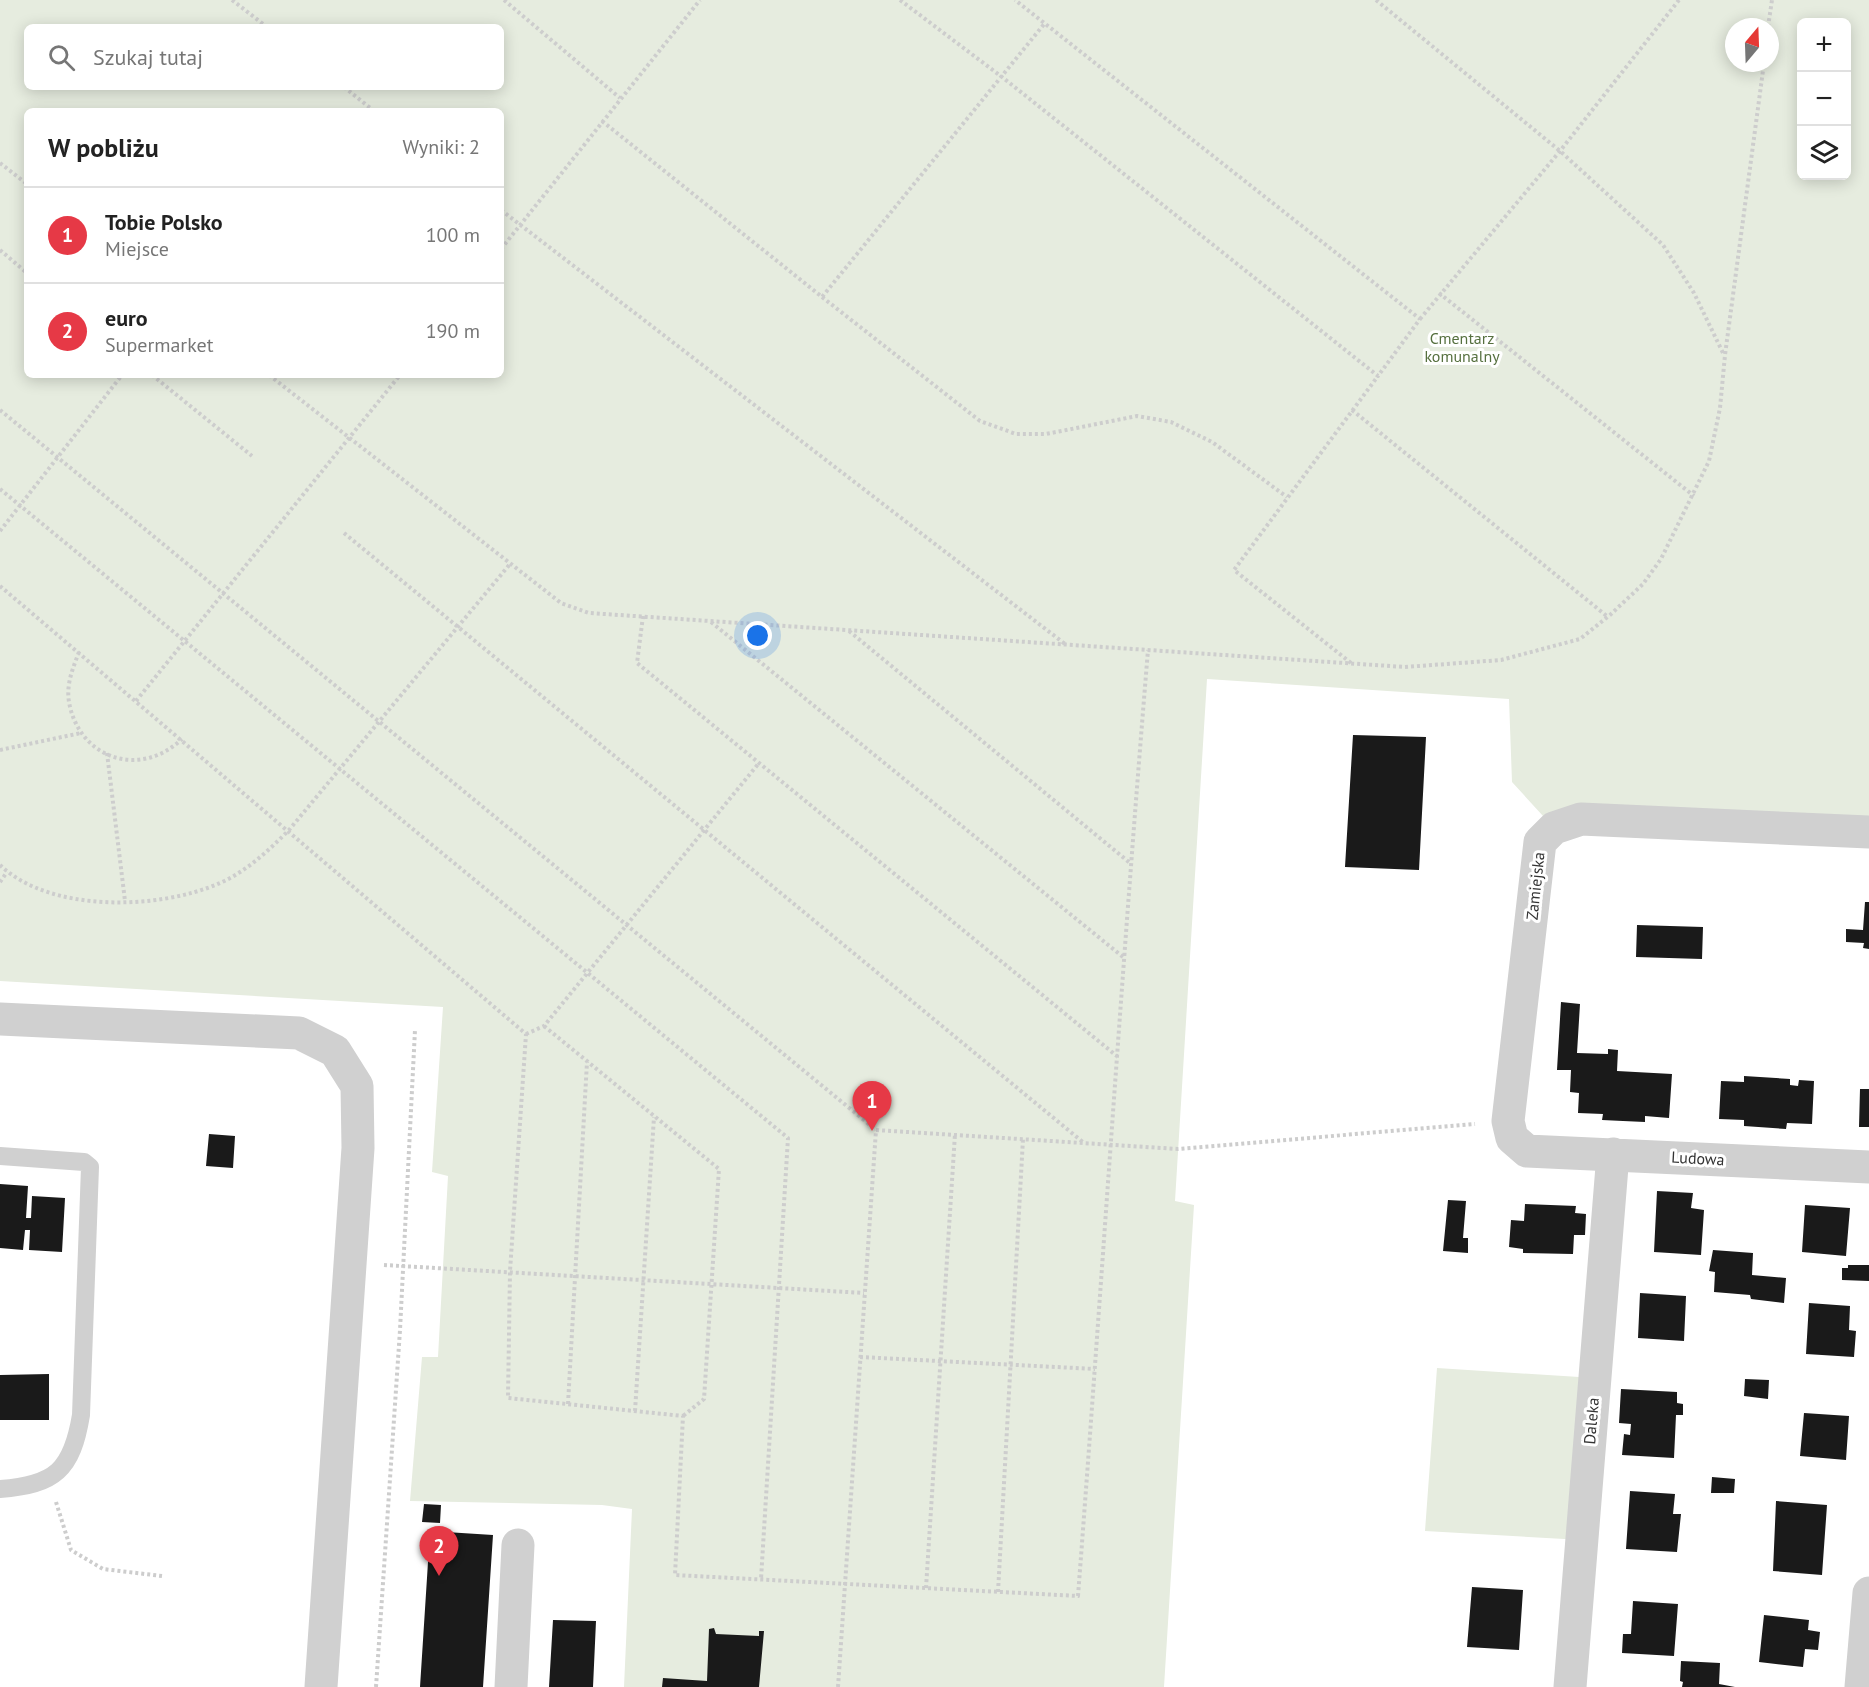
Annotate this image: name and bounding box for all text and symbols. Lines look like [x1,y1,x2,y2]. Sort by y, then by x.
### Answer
north arrow [1725,18,1779,72]
map controls [1797,18,1851,180]
button: + [1797,18,1851,72]
search box [24,24,504,90]
icon: search [45,41,78,74]
text: Szukaj tutaj [93,43,203,71]
button: − [1797,72,1851,126]
button: layers [1797,126,1851,180]
text: W pobliżu [48,131,159,164]
text: Wyniki: 2 [403,134,480,160]
text: Tobie Polsko [105,208,223,236]
text: 1 [62,222,73,248]
text: 100 m [426,222,480,248]
text: Miejsce [105,236,169,262]
text: euro [105,304,148,332]
text: 2 [62,318,73,344]
text: 190 m [426,318,480,344]
park label: Cmentarz komunalny [1424,328,1500,366]
text: Supermarket [105,332,213,358]
your location [743,621,772,650]
street label: Zamiejska [1521,851,1549,921]
pin: 1 [852,1082,892,1131]
street label: Ludowa [1671,1147,1725,1169]
street label: Daleka [1579,1397,1603,1445]
pin: 2 [420,1526,458,1576]

